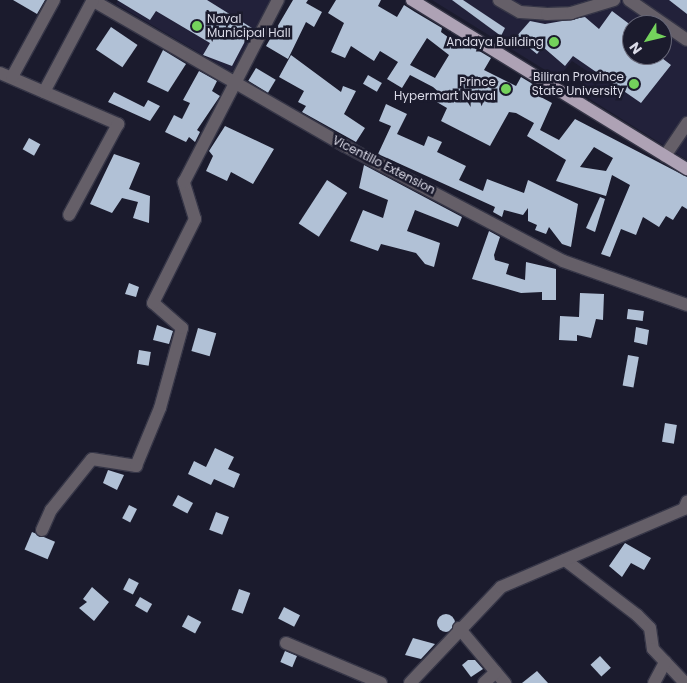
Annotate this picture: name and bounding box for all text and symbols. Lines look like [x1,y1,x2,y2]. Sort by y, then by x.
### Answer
place label: Naval Municipal Hall [207,12,291,40]
north arrow [622,15,672,65]
marker: Naval Municipal Hall [191,20,203,32]
place label: Andaya Building [446,35,544,49]
marker: Andaya Building [548,36,560,48]
text: N [624,38,647,58]
place label: Biliran Province State University [532,70,624,98]
place label: Prince Hypermart Naval [394,75,496,103]
marker: Biliran Province State University [628,78,640,90]
marker: Prince Hypermart Naval [500,83,512,95]
street label: Vicentillo Extension [330,133,438,197]

